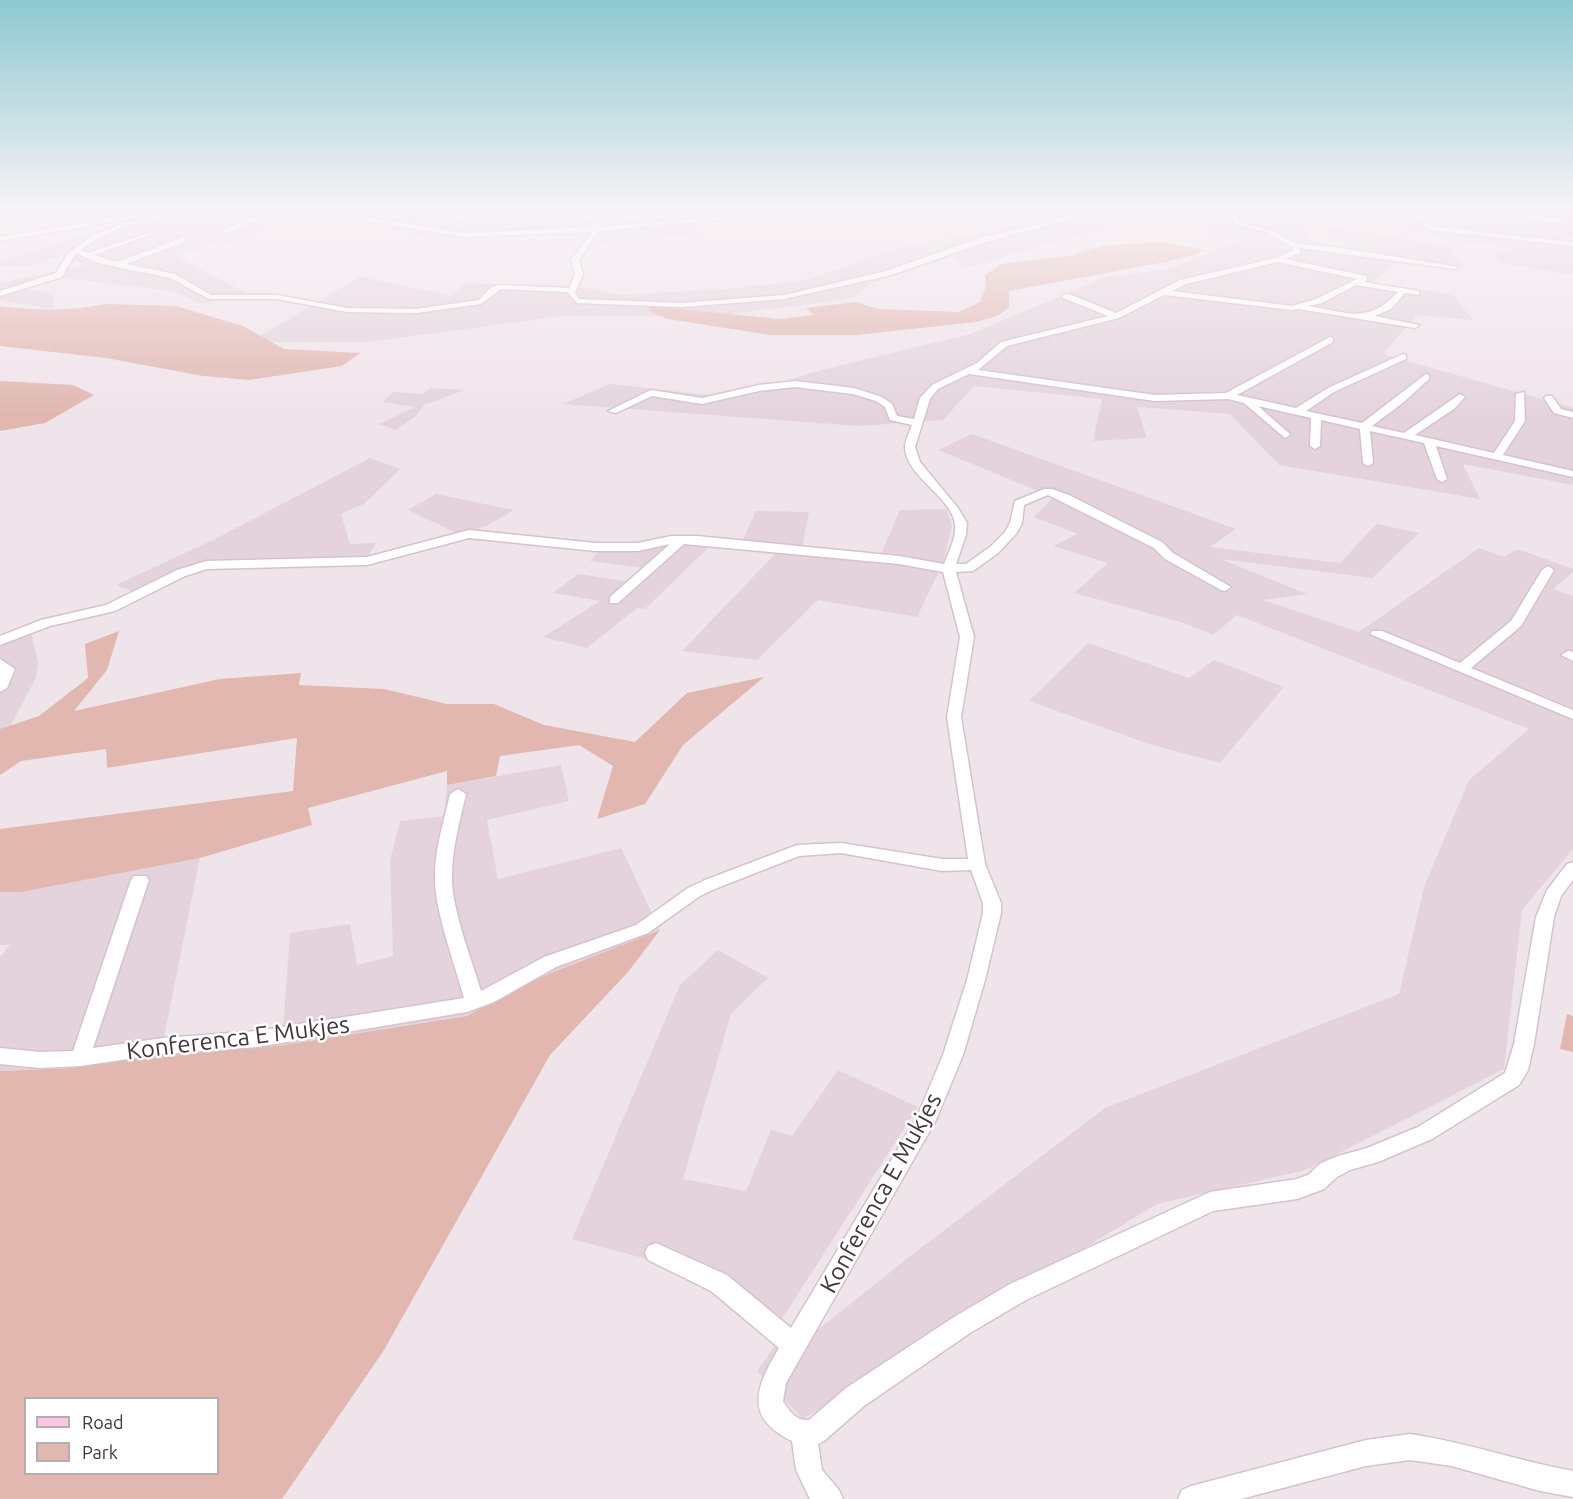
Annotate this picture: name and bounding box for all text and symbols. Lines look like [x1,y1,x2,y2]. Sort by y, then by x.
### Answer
street label: Konferenca E Mukjes [125,1010,351,1066]
street label: Konferenca E Mukjes [814,1088,948,1298]
legend [24,1397,219,1475]
text: Road [82,1412,124,1432]
text: Park [82,1442,118,1462]

